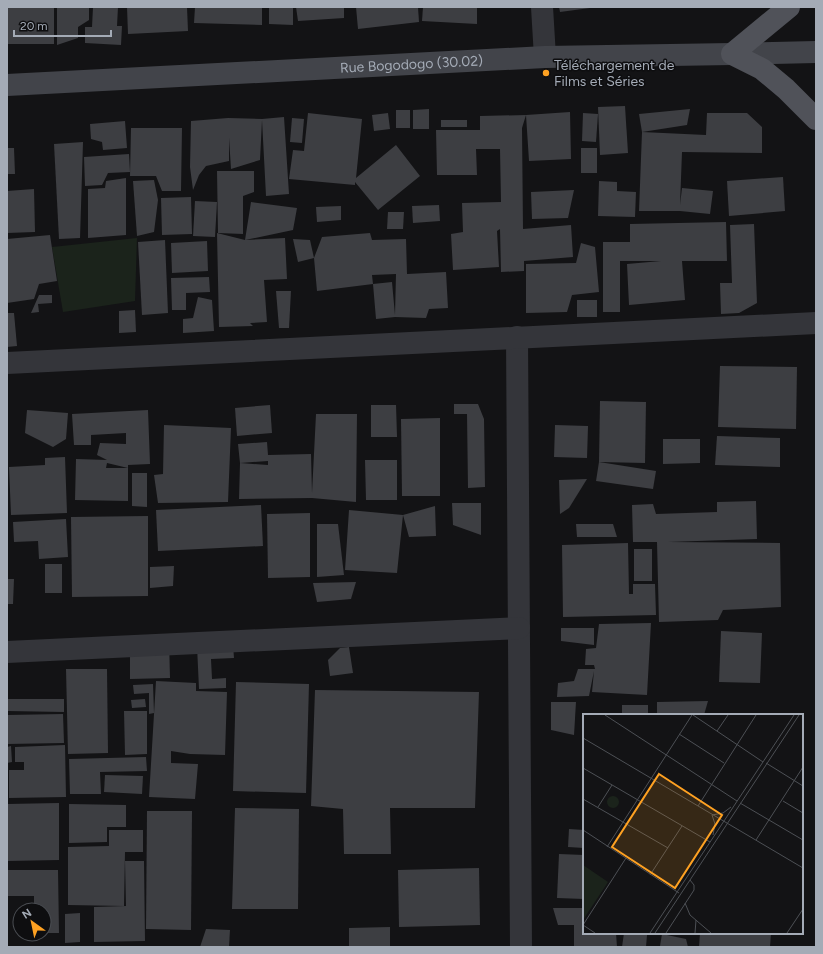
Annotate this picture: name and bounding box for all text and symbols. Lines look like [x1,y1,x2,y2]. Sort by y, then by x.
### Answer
scale bar [14,12,111,38]
text: 20 m [20,19,48,33]
street label: Rue Bogodogo (30.02) [340,52,483,76]
place label: Téléchargement de Films et Séries [554,57,675,90]
marker: Téléchargement de Films et Séries [541,68,551,78]
inset map [583,714,803,934]
north arrow [12,902,52,942]
text: N [20,906,34,922]

